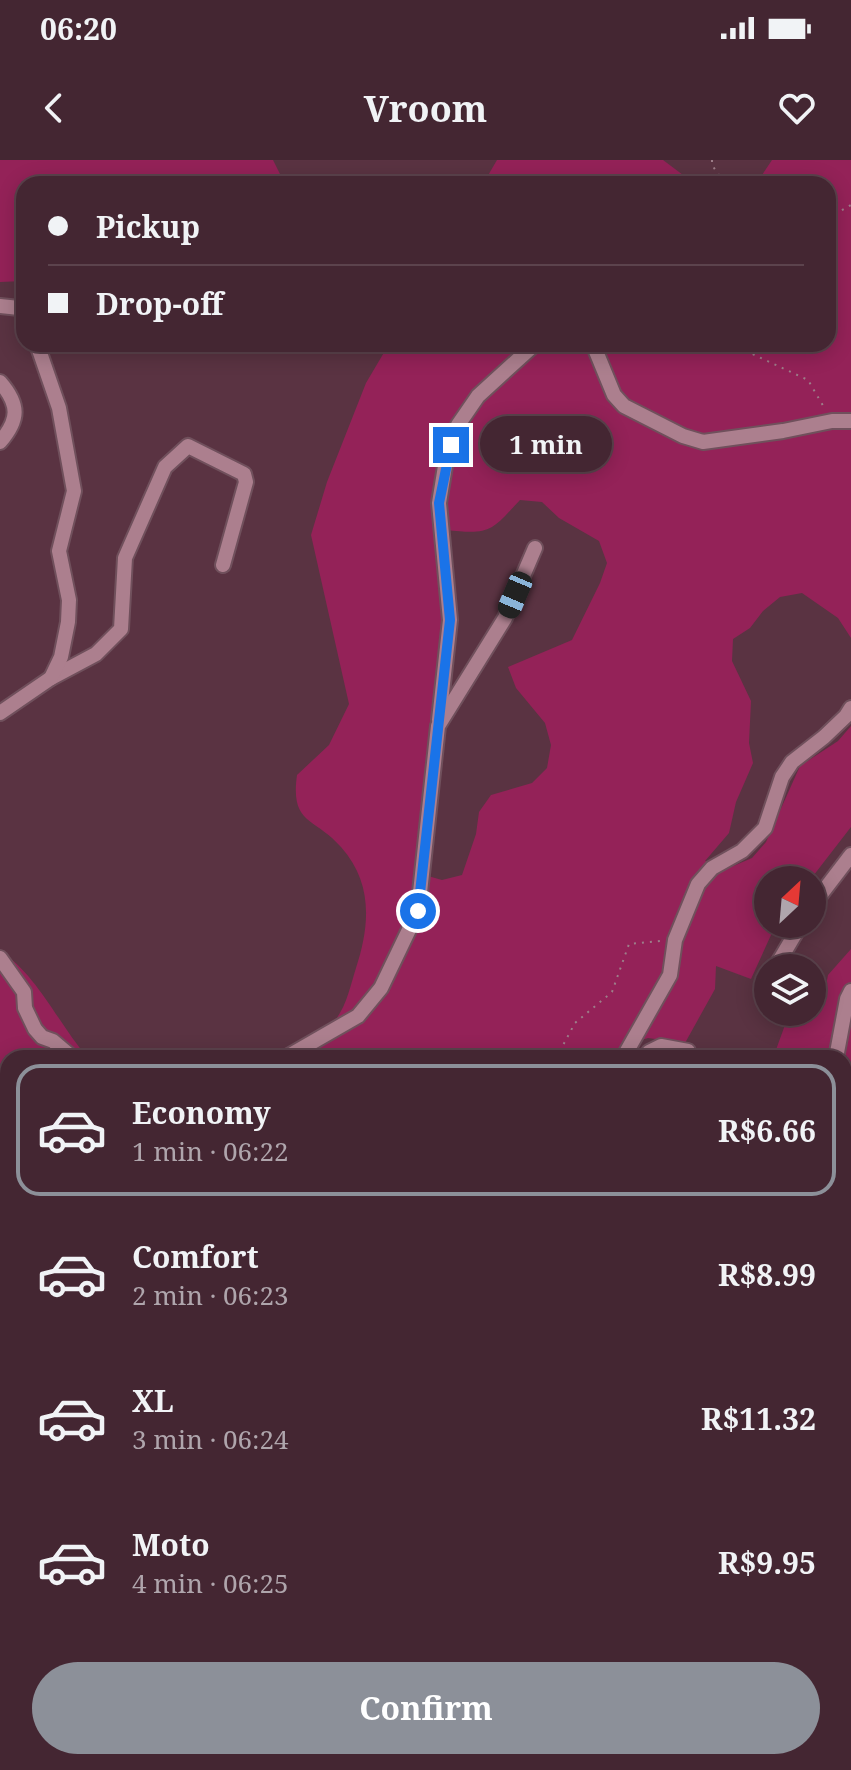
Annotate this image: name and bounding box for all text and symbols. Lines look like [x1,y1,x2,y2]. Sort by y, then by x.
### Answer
text: 06:20 [40,8,117,49]
text: Vroom [364,84,487,133]
icon: back [32,86,76,130]
icon: heart [775,86,819,130]
text: Pickup [96,206,200,247]
text: Drop-off [96,283,223,324]
callout: 1 min [479,417,611,473]
text: 1 min [509,426,583,462]
route end [433,427,469,463]
car [495,568,535,622]
north arrow [754,866,826,938]
map controls [754,866,826,1026]
route start [400,893,436,929]
button: layers [754,954,826,1026]
text: Economy [132,1092,271,1133]
icon: car [36,1094,108,1166]
text: R$6.66 [718,1110,816,1151]
text: 1 min · 06:22 [132,1133,289,1169]
text: Comfort [132,1236,259,1277]
icon: car [36,1238,108,1310]
text: R$8.99 [718,1254,816,1295]
text: 2 min · 06:23 [132,1277,289,1313]
text: XL [132,1380,174,1421]
icon: car [36,1382,108,1454]
text: R$11.32 [701,1398,816,1439]
text: 3 min · 06:24 [132,1421,289,1457]
text: Moto [132,1524,210,1565]
icon: car [36,1526,108,1598]
text: R$9.95 [718,1542,816,1583]
text: 4 min · 06:25 [132,1565,289,1601]
button: Confirm [32,1662,820,1754]

